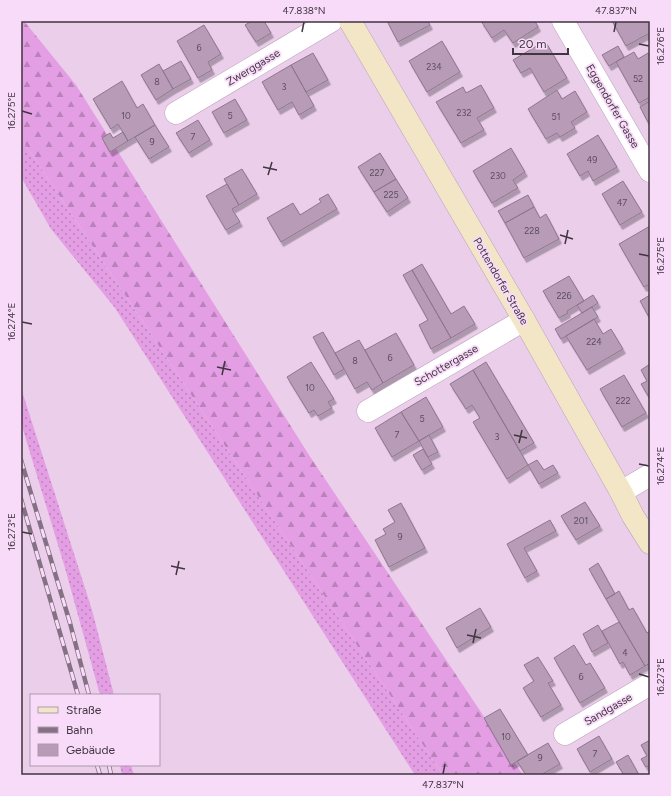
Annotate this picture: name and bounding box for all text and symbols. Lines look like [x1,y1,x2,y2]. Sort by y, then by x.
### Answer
text: 47.838°N [283,4,325,17]
text: 47.837°N [595,4,637,17]
text: 16.276°E [654,27,667,65]
scale bar [513,30,568,56]
text: 20 m [519,37,547,51]
house number: 6 [196,42,202,53]
street label: Zwerggasse [224,46,282,88]
house number: 234 [426,61,442,72]
street label: Eggendorfer Gasse [583,62,642,151]
house number: 52 [633,73,643,84]
house number: 8 [154,76,160,87]
house number: 3 [282,81,287,92]
text: 16.275°E [5,92,18,130]
house number: 232 [457,107,471,118]
house number: 10 [121,110,131,121]
house number: 5 [227,110,233,121]
house number: 51 [552,111,560,122]
house number: 7 [191,131,196,142]
house number: 9 [149,136,155,147]
house number: 49 [587,154,597,165]
house number: 227 [370,167,385,178]
house number: 230 [490,170,506,181]
house number: 225 [383,189,399,200]
house number: 47 [617,197,627,208]
house number: 228 [524,225,540,236]
street label: Pottendorfer Straße [470,235,531,327]
text: 16.275°E [654,237,667,275]
house number: 226 [556,290,572,301]
text: 16.274°E [5,303,18,341]
house number: 224 [586,336,602,347]
street label: Schottergasse [412,342,480,389]
house number: 6 [387,352,393,363]
house number: 8 [352,355,358,366]
house number: 10 [305,382,315,393]
house number: 222 [615,395,631,406]
house number: 5 [419,413,425,424]
house number: 7 [395,429,400,440]
house number: 3 [495,431,500,442]
text: 16.274°E [654,447,667,485]
text: 16.273°E [5,513,18,551]
house number: 201 [574,515,588,526]
house number: 9 [397,531,403,542]
house number: 4 [622,647,628,658]
text: 16.273°E [654,658,667,696]
house number: 6 [578,671,584,682]
street label: Sandgasse [582,690,635,728]
legend [30,694,160,766]
text: Straße [66,703,102,717]
text: Bahn [66,723,93,737]
house number: 10 [501,731,511,742]
text: Gebäude [66,743,116,757]
house number: 7 [593,748,598,759]
house number: 9 [537,752,543,763]
text: 47.837°N [422,778,464,791]

